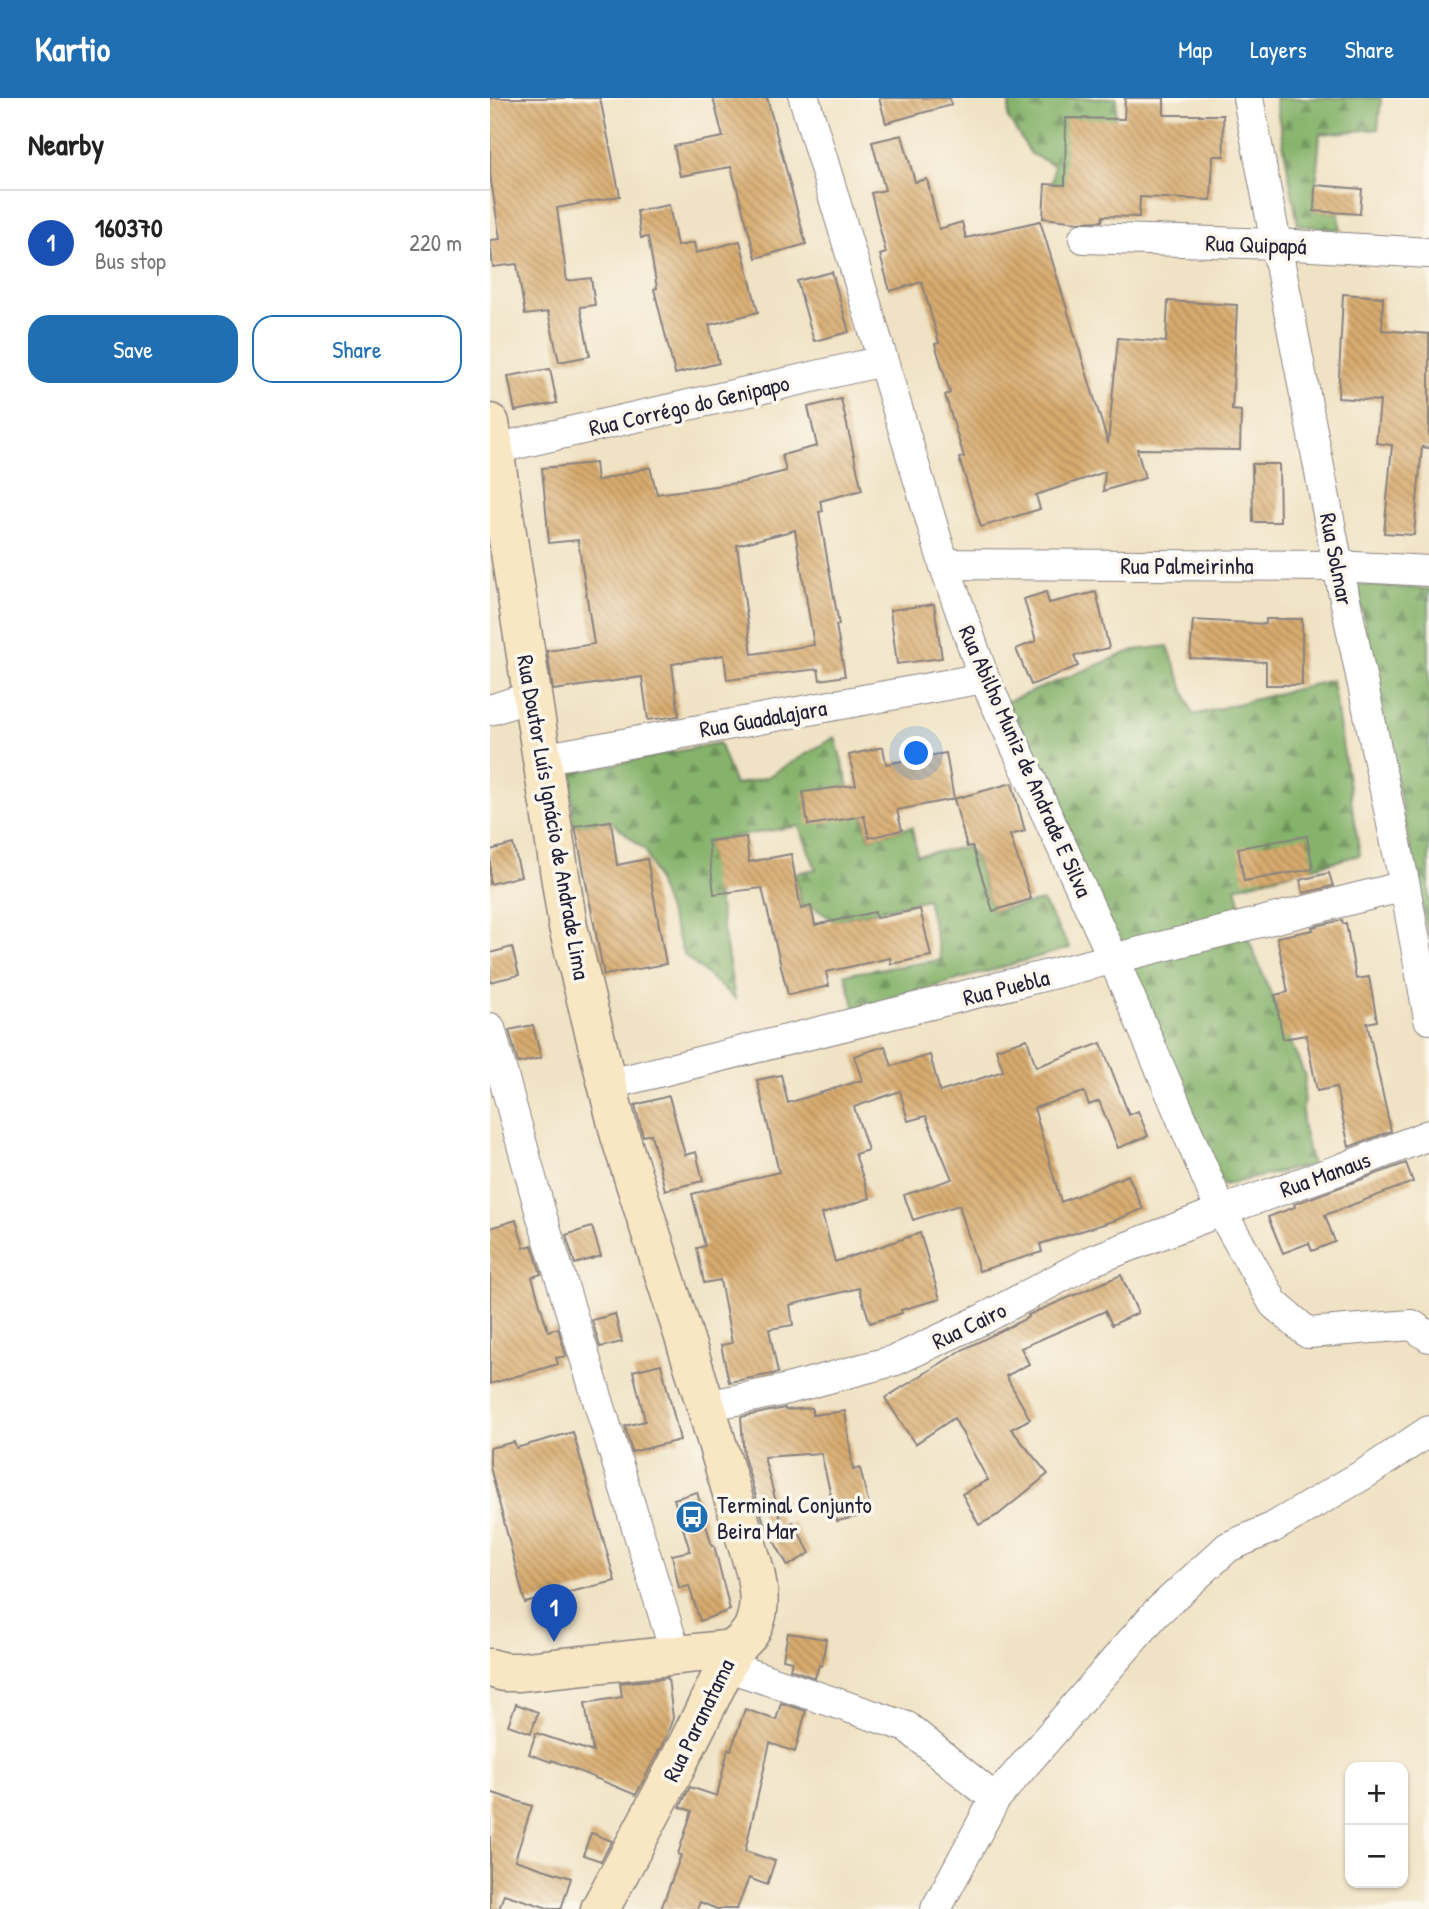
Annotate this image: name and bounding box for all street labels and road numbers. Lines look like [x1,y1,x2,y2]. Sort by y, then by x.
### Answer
street label: Rua Quipapá [1205,227,1307,261]
street label: Rua Corrégo do Genipapo [586,367,792,443]
street label: Rua Solmar [1313,510,1361,608]
street label: Rua Palmeirinha [1120,550,1254,581]
street label: Rua Abilho Muniz de Andrade E Silva [952,620,1100,902]
street label: Rua Doutor Luís Ignácio de Andrade Lima [510,652,598,982]
street label: Rua Guadalajara [697,692,829,744]
street label: Rua Puebla [960,961,1052,1013]
street label: Rua Manaus [1275,1143,1375,1205]
street label: Rua Cairo [927,1294,1011,1356]
street label: Rua Paranatama [655,1653,741,1787]

